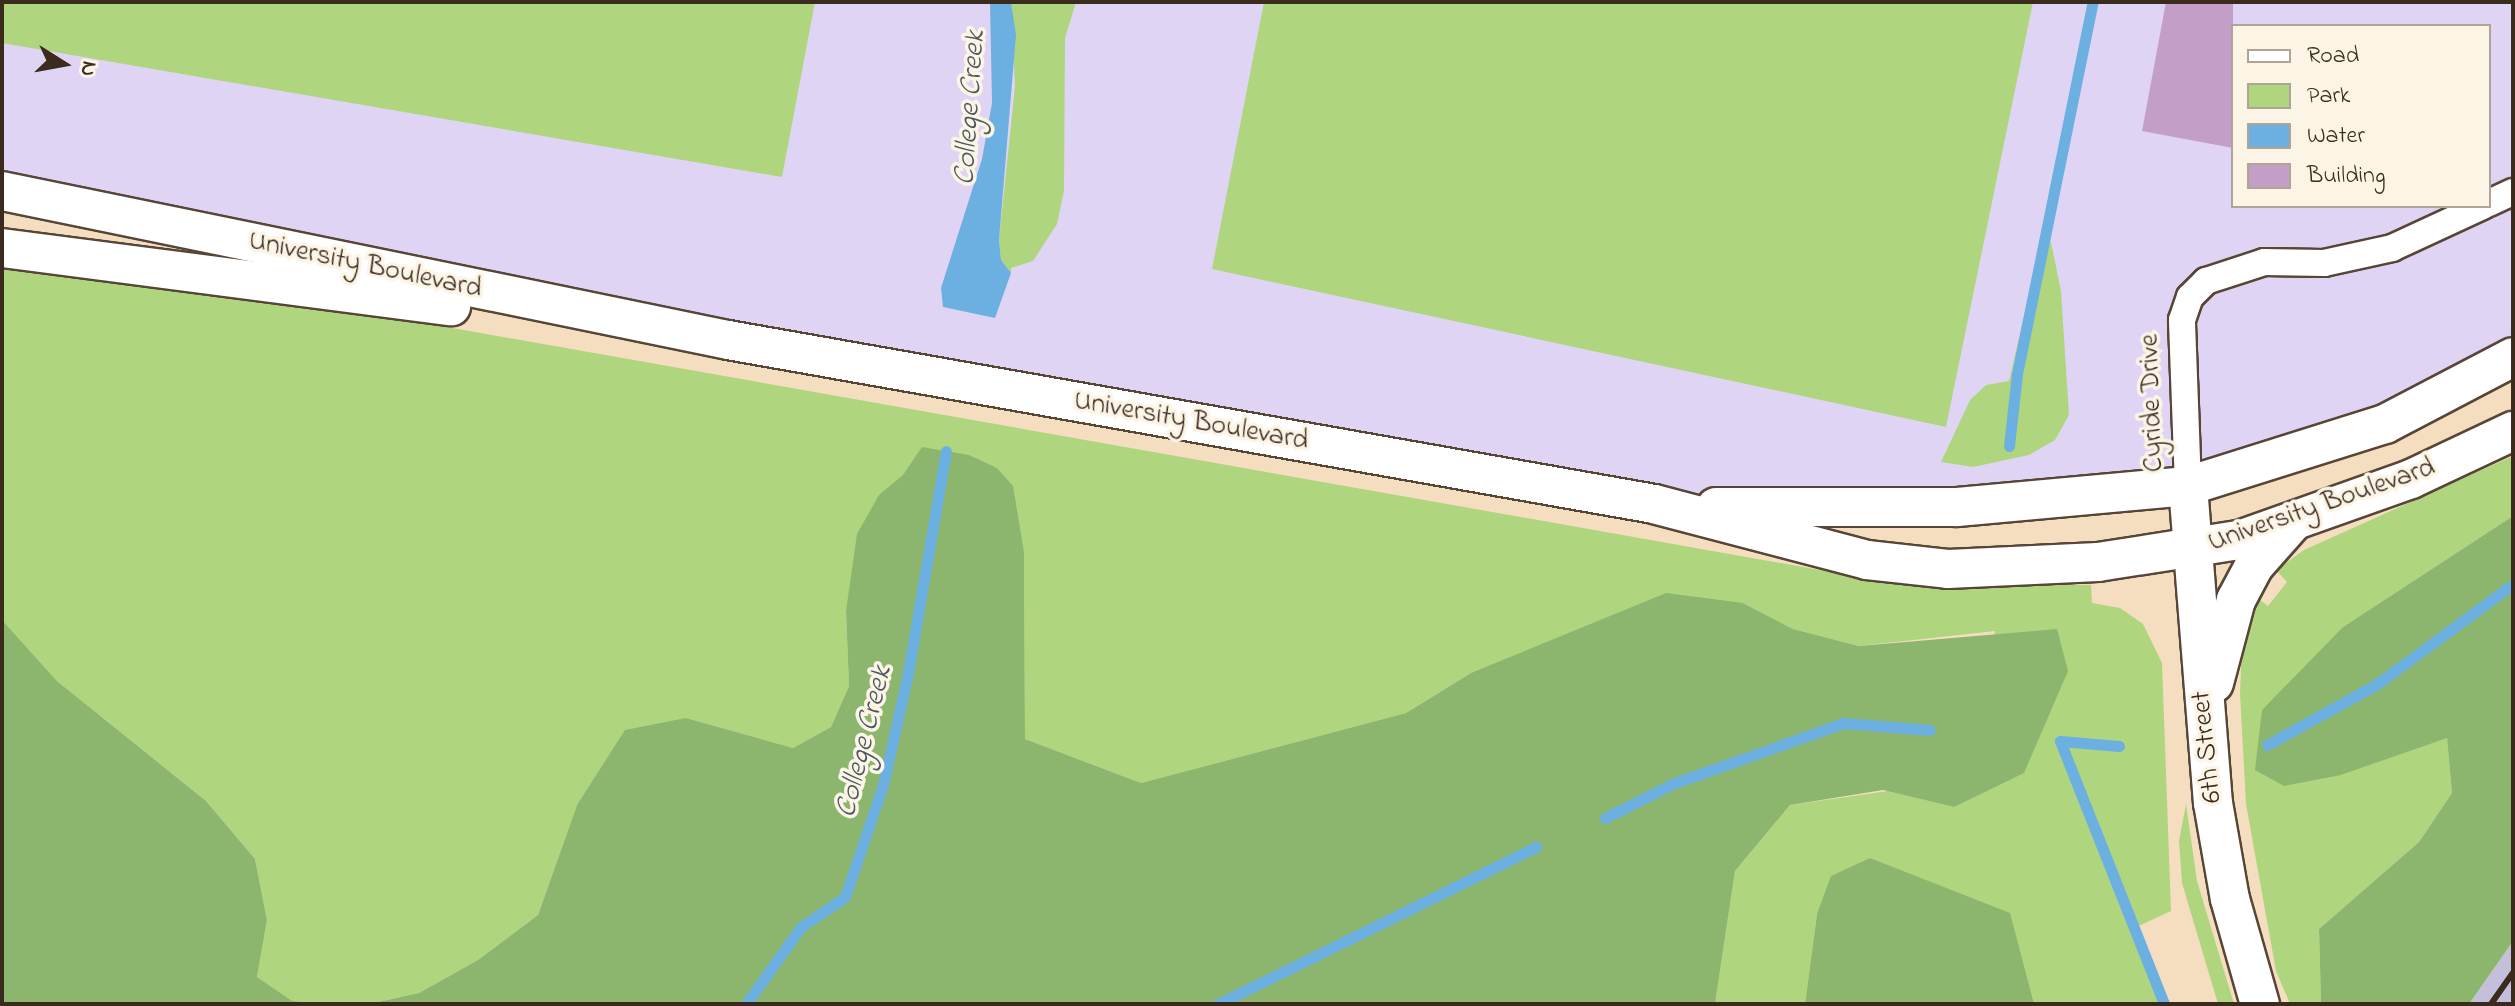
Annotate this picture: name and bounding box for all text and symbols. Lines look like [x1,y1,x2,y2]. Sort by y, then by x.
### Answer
north arrow [24,24,104,104]
legend [2231,24,2491,208]
water label: College Creek [948,29,994,187]
text: Road [2307,39,2359,74]
text: N [70,58,105,79]
text: Park [2307,79,2350,114]
text: Water [2307,119,2365,154]
text: Building [2307,159,2386,194]
street label: University Boulevard [245,225,485,307]
street label: Cyride Drive [2134,333,2172,473]
street label: University Boulevard [1071,385,1311,459]
street label: University Boulevard [2204,451,2440,561]
water label: College Creek [829,662,901,822]
street label: 6th Street [2185,689,2231,805]

